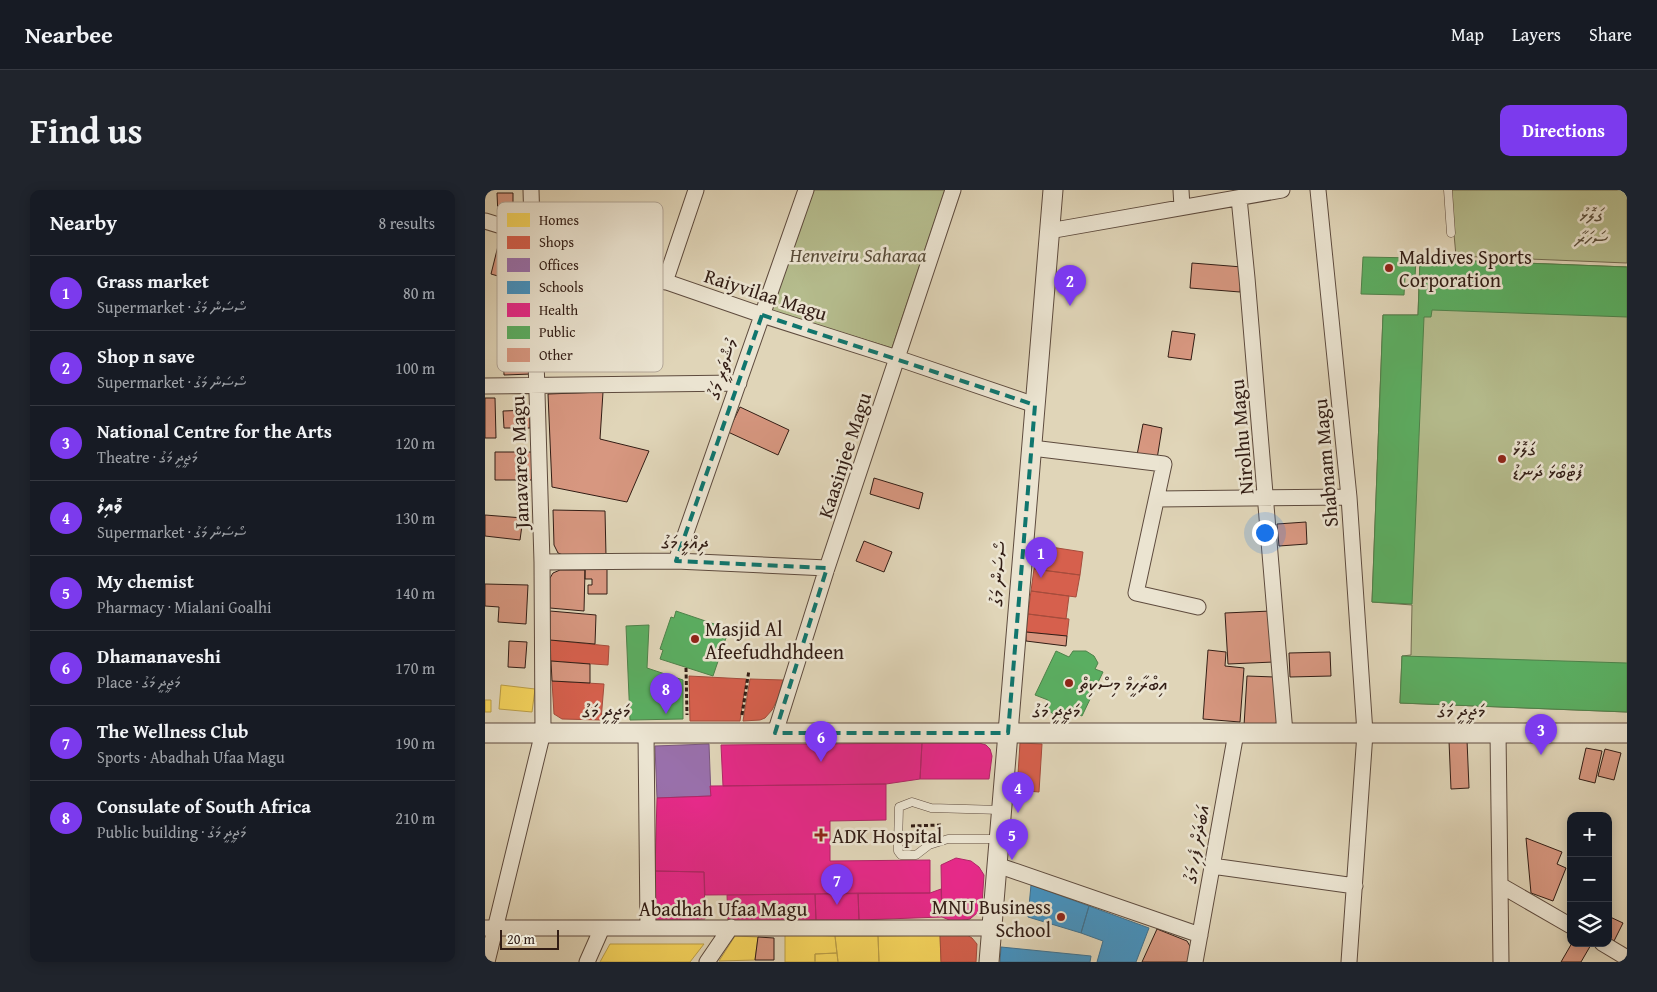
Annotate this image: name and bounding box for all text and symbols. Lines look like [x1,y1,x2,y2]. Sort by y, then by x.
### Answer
text: Nearbee [25,17,113,52]
text: Map [1451,21,1484,48]
text: Layers [1512,21,1561,48]
text: Share [1589,21,1632,48]
text: Find us [30,105,143,156]
button: Directions [1500,105,1627,156]
park label: ގަލޮޅު ސަހަރާ [1573,200,1608,252]
legend [497,202,663,372]
text: Nearby [50,207,117,238]
text: Homes [539,210,579,230]
text: 8 results [378,211,435,235]
text: Shops [539,232,574,252]
park label: Henveiru Saharaa [789,240,927,269]
place label: Maldives Sports Corporation [1399,242,1532,294]
text: Offices [539,255,579,275]
street label: Raiyvilaa Magu [701,260,831,328]
marker: Maldives Sports Corporation [1383,262,1395,274]
pin: 2 [1054,265,1086,306]
text: Grass market [97,267,209,295]
text: Schools [539,277,583,297]
text: 1 [62,281,70,305]
text: 80 m [403,281,435,305]
text: Supermarket · ސޯސަން މަގު [97,295,246,319]
text: Health [539,300,578,320]
text: Public [539,322,575,342]
street label: މުޝްތަރީ މަގު [698,334,746,404]
text: Shop n save [97,342,195,370]
text: Other [539,345,573,365]
text: 2 [62,356,70,380]
text: 100 m [395,356,435,380]
text: Supermarket · ސޯސަން މަގު [97,370,246,394]
street label: Nirolhu Magu [1222,378,1260,496]
street label: Kaasinjee Magu [810,388,878,522]
street label: Janavaree Magu [502,395,536,532]
street label: Shabnam Magu [1305,397,1345,528]
text: National Centre for the Arts [97,417,332,445]
text: 3 [62,431,70,455]
text: 120 m [395,431,435,455]
place label: ގަލޮޅު ފުޓްބޯޅަ ދަނޑު [1512,434,1584,486]
text: Theatre · މަޖީދީ މަގު [97,445,197,469]
marker: ގަލޮޅު ފުޓްބޯޅަ ދަނޑު [1496,453,1508,465]
text: ވޮއިލް [97,491,122,519]
text: 4 [62,506,70,530]
text: 130 m [395,506,435,530]
text: Supermarket · ސޯސަން މަގު [97,520,246,544]
your location [1252,520,1278,546]
street label: ދިއްލީ މަގު [660,527,709,557]
pin: 1 [1025,537,1057,578]
street label: ސޯސަން މަގު [981,540,1015,608]
text: My chemist [97,567,194,595]
text: 5 [62,581,70,605]
text: 140 m [395,581,435,605]
text: Pharmacy · Mialani Goalhi [97,595,272,619]
place label: Masjid Al Afeefudhdhdeen [705,614,844,666]
marker: Masjid Al Afeefudhdhdeen [689,633,701,645]
text: Dhamanaveshi [97,642,221,670]
text: 6 [62,656,70,680]
text: 170 m [395,656,435,680]
place label: އިބްރާހީމް މިސްކިތް [1078,669,1168,698]
text: Place · މަޖީދީ މަގު [97,670,180,694]
pin: 8 [650,673,682,714]
marker: އިބްރާހީމް މިސްކިތް [1063,677,1075,689]
street label: މަޖީދީ މަގު [581,696,631,725]
street label: މަޖީދީ މަގު [1031,696,1081,725]
street label: މަޖީދީ މަގު [1436,696,1486,725]
pin: 3 [1525,714,1557,755]
text: The Wellness Club [97,717,248,745]
pin: 6 [805,721,837,762]
text: 7 [62,731,70,755]
text: 190 m [395,731,435,755]
text: Sports · Abadhah Ufaa Magu [97,745,285,769]
pin: 4 [1002,772,1034,813]
text: Consulate of South Africa [97,792,311,820]
street label: އަބަދަށް ފެހި މަގު [1175,802,1217,887]
text: 8 [62,806,70,830]
text: 210 m [395,806,435,830]
map controls [1567,812,1612,947]
button: + [1567,812,1612,857]
pin: 5 [996,819,1028,860]
text: Public building · މަޖީދީ މަގު [97,820,246,844]
place label: ADK Hospital [832,821,943,850]
marker: ADK Hospital [814,828,828,842]
button: − [1567,857,1612,902]
pin: 7 [821,864,853,905]
place label: MNU Business School [932,892,1051,944]
street label: Abadhah Ufaa Magu [639,894,807,923]
button: layers [1567,902,1612,947]
marker: MNU Business School [1055,911,1067,923]
scale bar [500,927,559,950]
text: 20 m [507,929,535,949]

